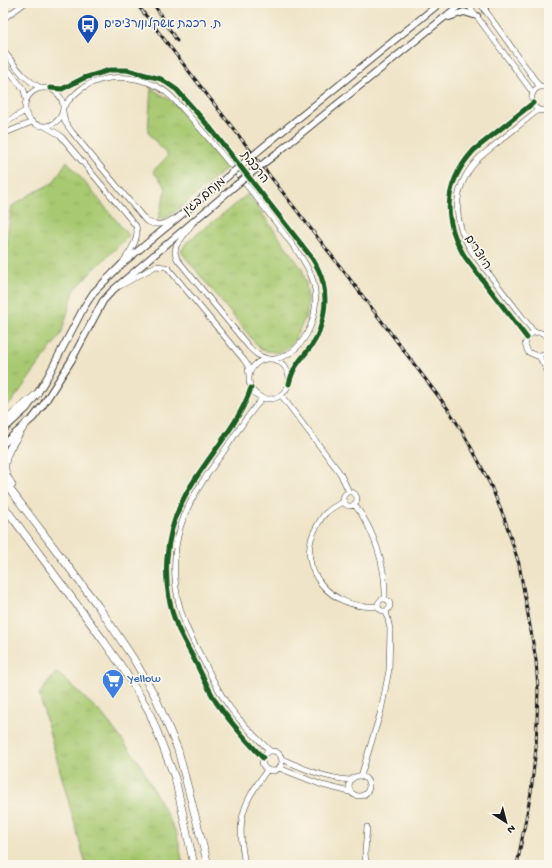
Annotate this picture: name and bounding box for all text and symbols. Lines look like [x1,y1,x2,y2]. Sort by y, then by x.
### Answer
bus stop icon: ת. רכבת אשקלון/רציפים [75,12,101,45]
place label: ת. רכבת אשקלון/רציפים [104,17,221,32]
street label: הרכבת [236,148,271,187]
street label: מנחם בגין [181,175,229,219]
street label: היוצרים [461,233,493,273]
supermarket icon: Yellow [100,667,126,700]
place label: Yellow [127,673,161,687]
north arrow [486,802,526,842]
text: N [504,822,517,835]

